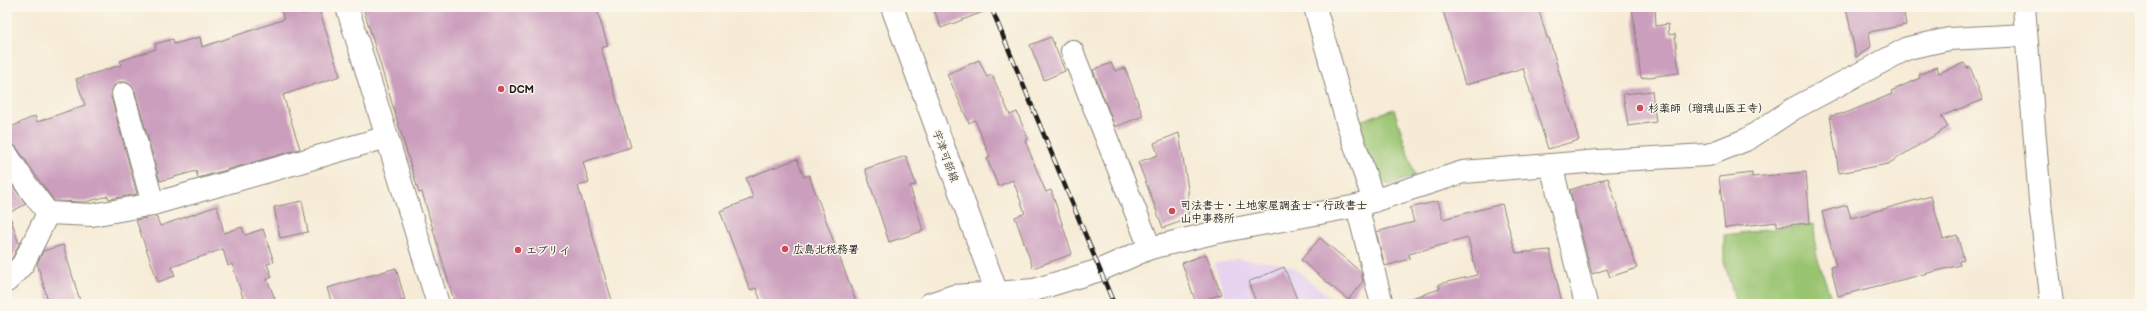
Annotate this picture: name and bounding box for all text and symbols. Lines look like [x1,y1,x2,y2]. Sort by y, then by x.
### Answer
place label: DCM [509,83,534,96]
marker: DCM [496,84,506,94]
place label: 杉薬師（瑠璃山医王寺） [1648,102,1769,115]
marker: 杉薬師（瑠璃山医王寺） [1635,103,1645,113]
street label: 宇津可部線 [930,128,961,184]
place label: 司法書士・土地家屋調査士・行政書士 山中事務所 [1180,199,1367,225]
marker: 司法書士・土地家屋調査士・行政書士 山中事務所 [1167,206,1177,216]
place label: 広島北税務署 [793,243,859,256]
place label: エブリイ [526,244,570,257]
marker: 広島北税務署 [780,244,790,254]
marker: エブリイ [513,245,523,255]

